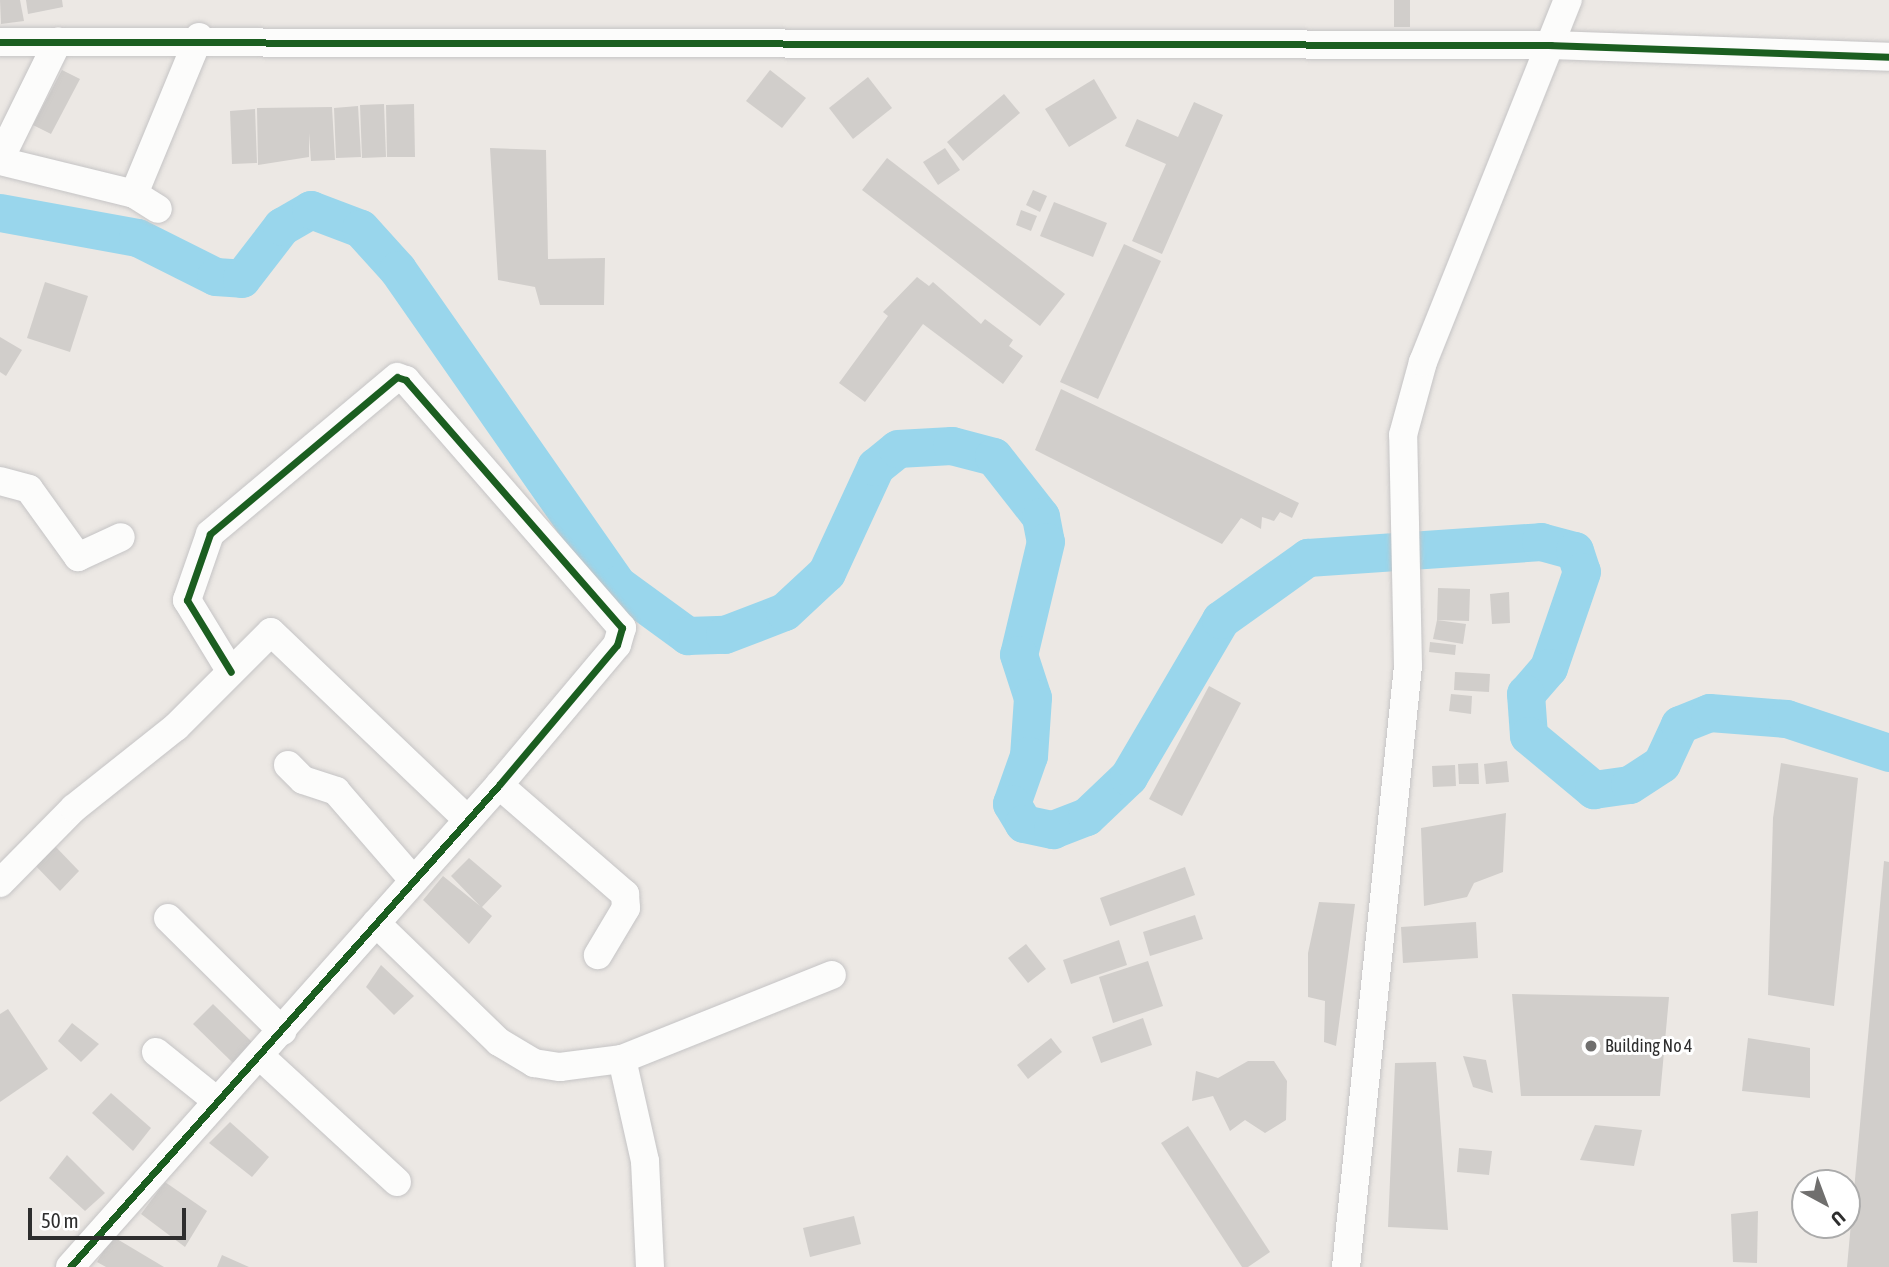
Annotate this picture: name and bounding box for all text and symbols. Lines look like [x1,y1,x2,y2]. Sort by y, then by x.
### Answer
place label: Building No 4 [1605,1035,1693,1057]
marker: Building No 4 [1583,1038,1599,1054]
north arrow [1791,1169,1861,1239]
scale bar [32,1194,189,1238]
text: U [1827,1206,1850,1230]
text: 50 m [41,1208,79,1232]

